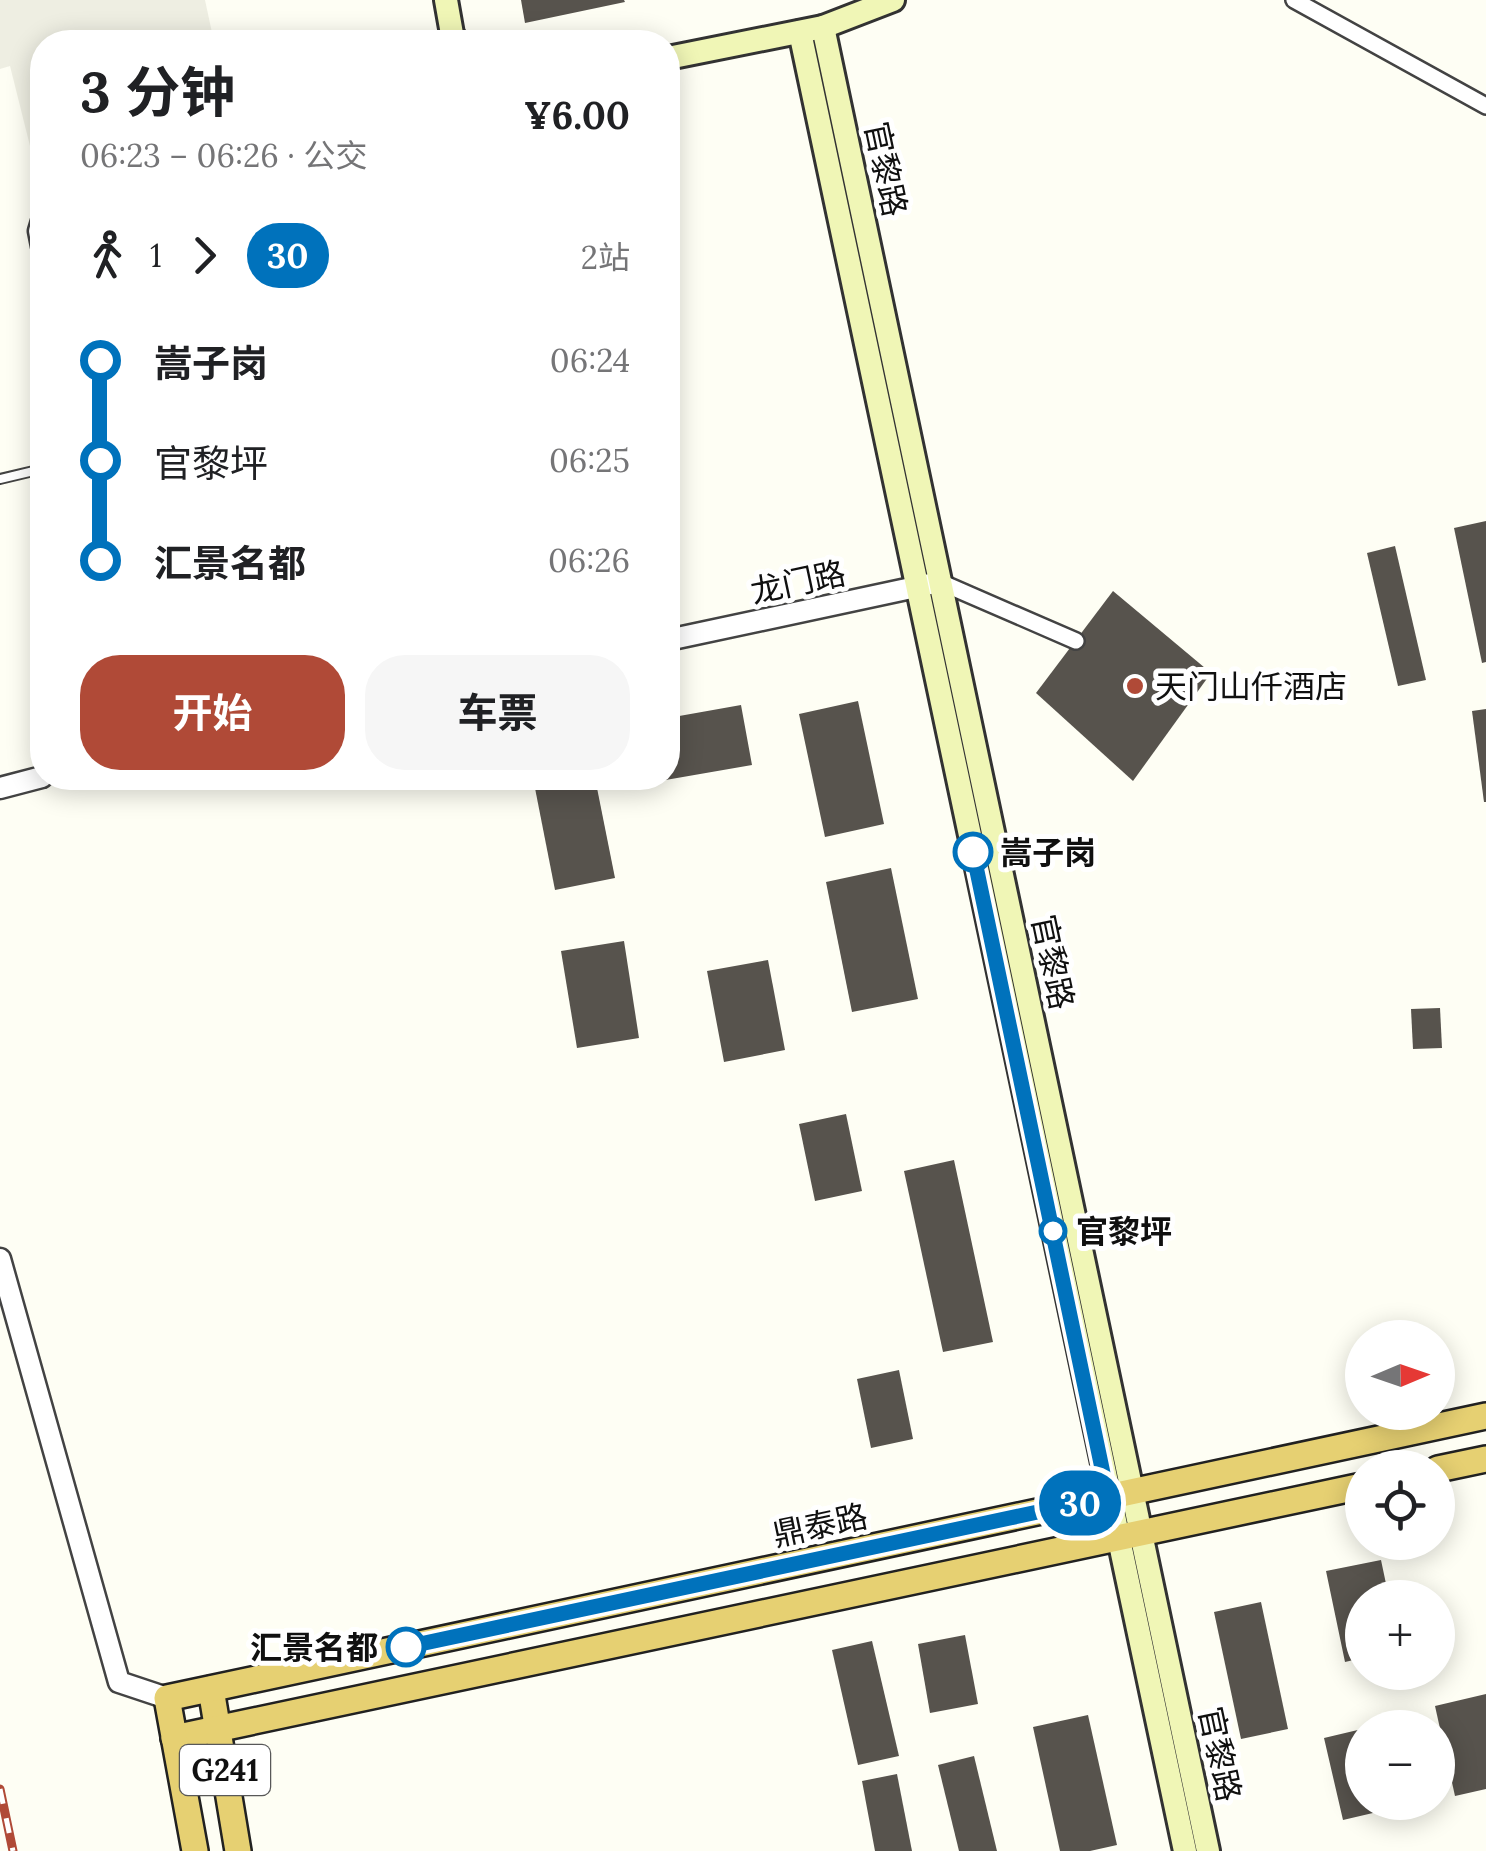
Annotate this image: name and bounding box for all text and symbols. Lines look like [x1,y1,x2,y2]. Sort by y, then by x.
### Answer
text: 3 分钟 [80,57,235,127]
text: ¥6.00 [524,91,630,139]
street label: 官黎路 [856,118,916,220]
text: 06:23 – 06:26 · 公交 [80,135,368,176]
icon: walk [80,228,135,283]
icon: forward [177,228,232,283]
text: 30 [267,233,309,278]
text: 1 [150,235,162,276]
text: 2站 [581,237,630,278]
text: 嵩子岗 [154,339,268,387]
text: 06:24 [550,340,630,381]
text: 官黎坪 [154,439,268,487]
text: 06:25 [549,440,630,481]
text: 汇景名都 [154,539,306,587]
text: 06:26 [548,540,630,581]
street label: 龙门路 [747,552,849,612]
button: 开始 [80,655,345,770]
button: 车票 [365,655,630,770]
place label: 天门山仟酒店 [1155,666,1347,707]
marker: 天门山仟酒店 [1124,675,1146,697]
place label: 嵩子岗 [1000,832,1096,873]
marker: 嵩子岗 [954,833,992,871]
street label: 官黎路 [1023,911,1083,1013]
place label: 官黎坪 [1076,1211,1172,1252]
marker: 官黎坪 [1040,1218,1066,1244]
north arrow [1345,1320,1455,1430]
map controls [1345,1320,1455,1820]
button: locate [1345,1450,1455,1560]
line badge: 30 [1035,1470,1125,1536]
text: 30 [1059,1481,1101,1526]
street label: 鼎泰路 [769,1495,871,1555]
button: + [1345,1580,1455,1690]
place label: 汇景名都 [250,1627,378,1668]
marker: 汇景名都 [387,1628,425,1666]
street label: 官黎路 [1190,1703,1250,1805]
button: − [1345,1710,1455,1820]
road number: G241 [180,1745,270,1795]

